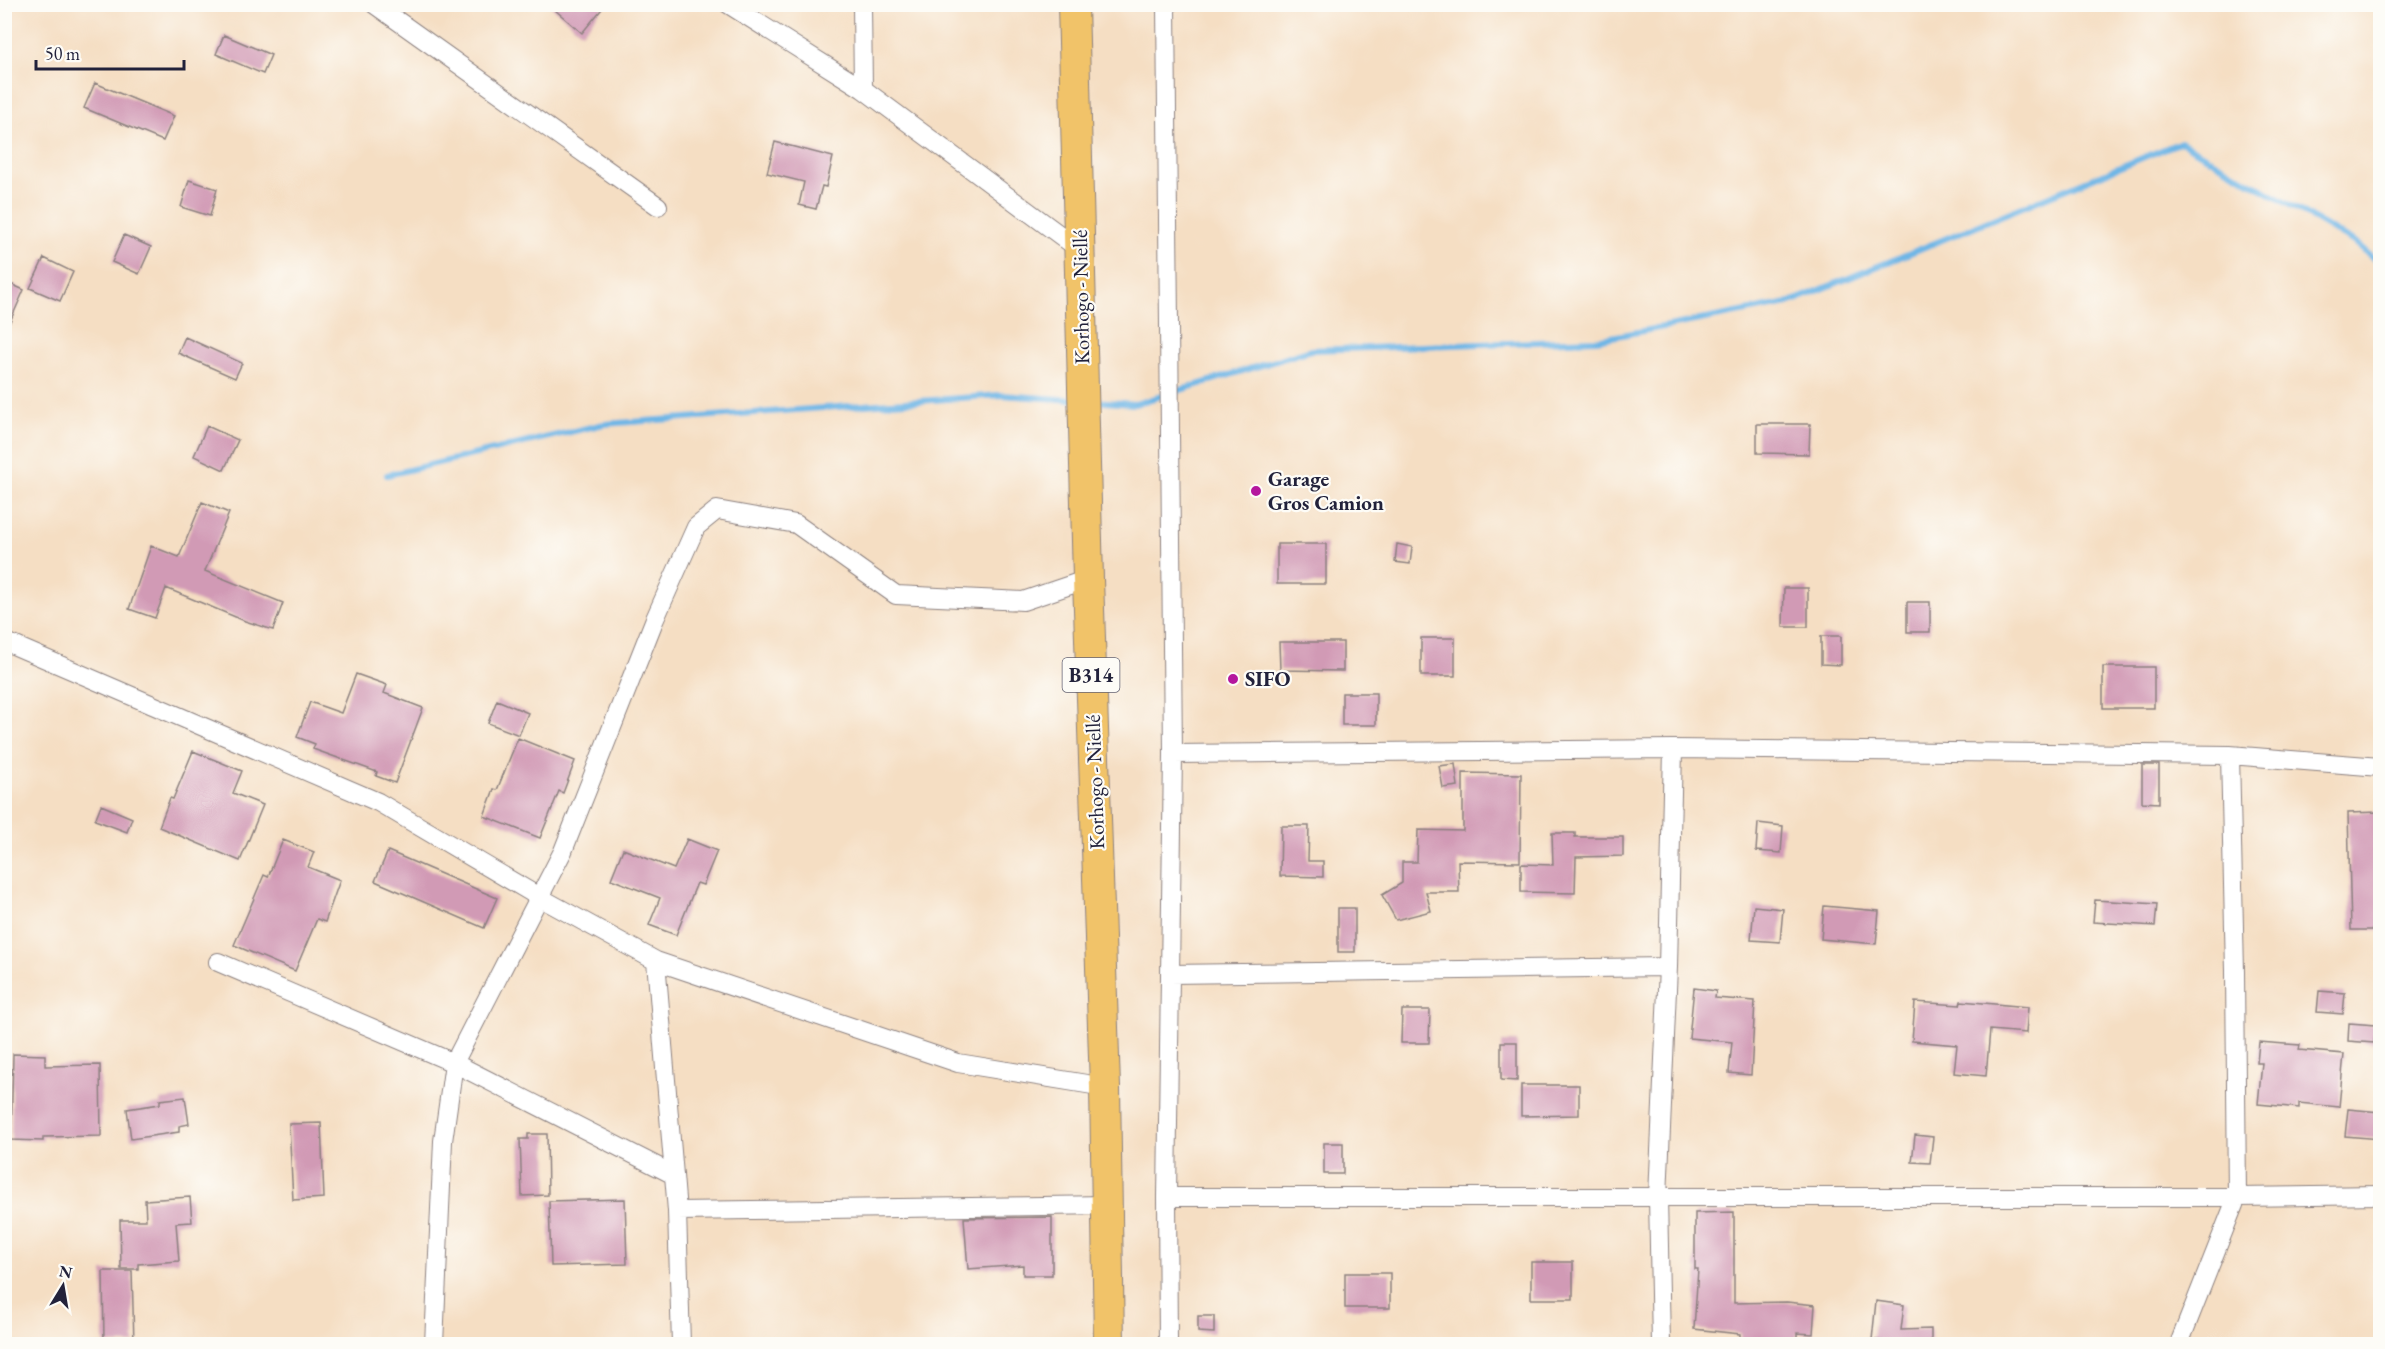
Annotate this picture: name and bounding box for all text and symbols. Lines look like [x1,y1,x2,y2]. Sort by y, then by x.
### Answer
scale bar [36,33,184,71]
text: 50 m [45,42,80,65]
street label: Korhogo - Niellé [1066,229,1095,365]
place label: Garage Gros Camion [1268,465,1384,516]
marker: Garage Gros Camion [1249,484,1263,498]
road number: B314 [1062,658,1120,692]
place label: SIFO [1245,665,1290,692]
marker: SIFO [1226,672,1240,686]
street label: Korhogo - Niellé [1079,714,1110,850]
north arrow [33,1256,93,1316]
text: N [57,1260,74,1283]

